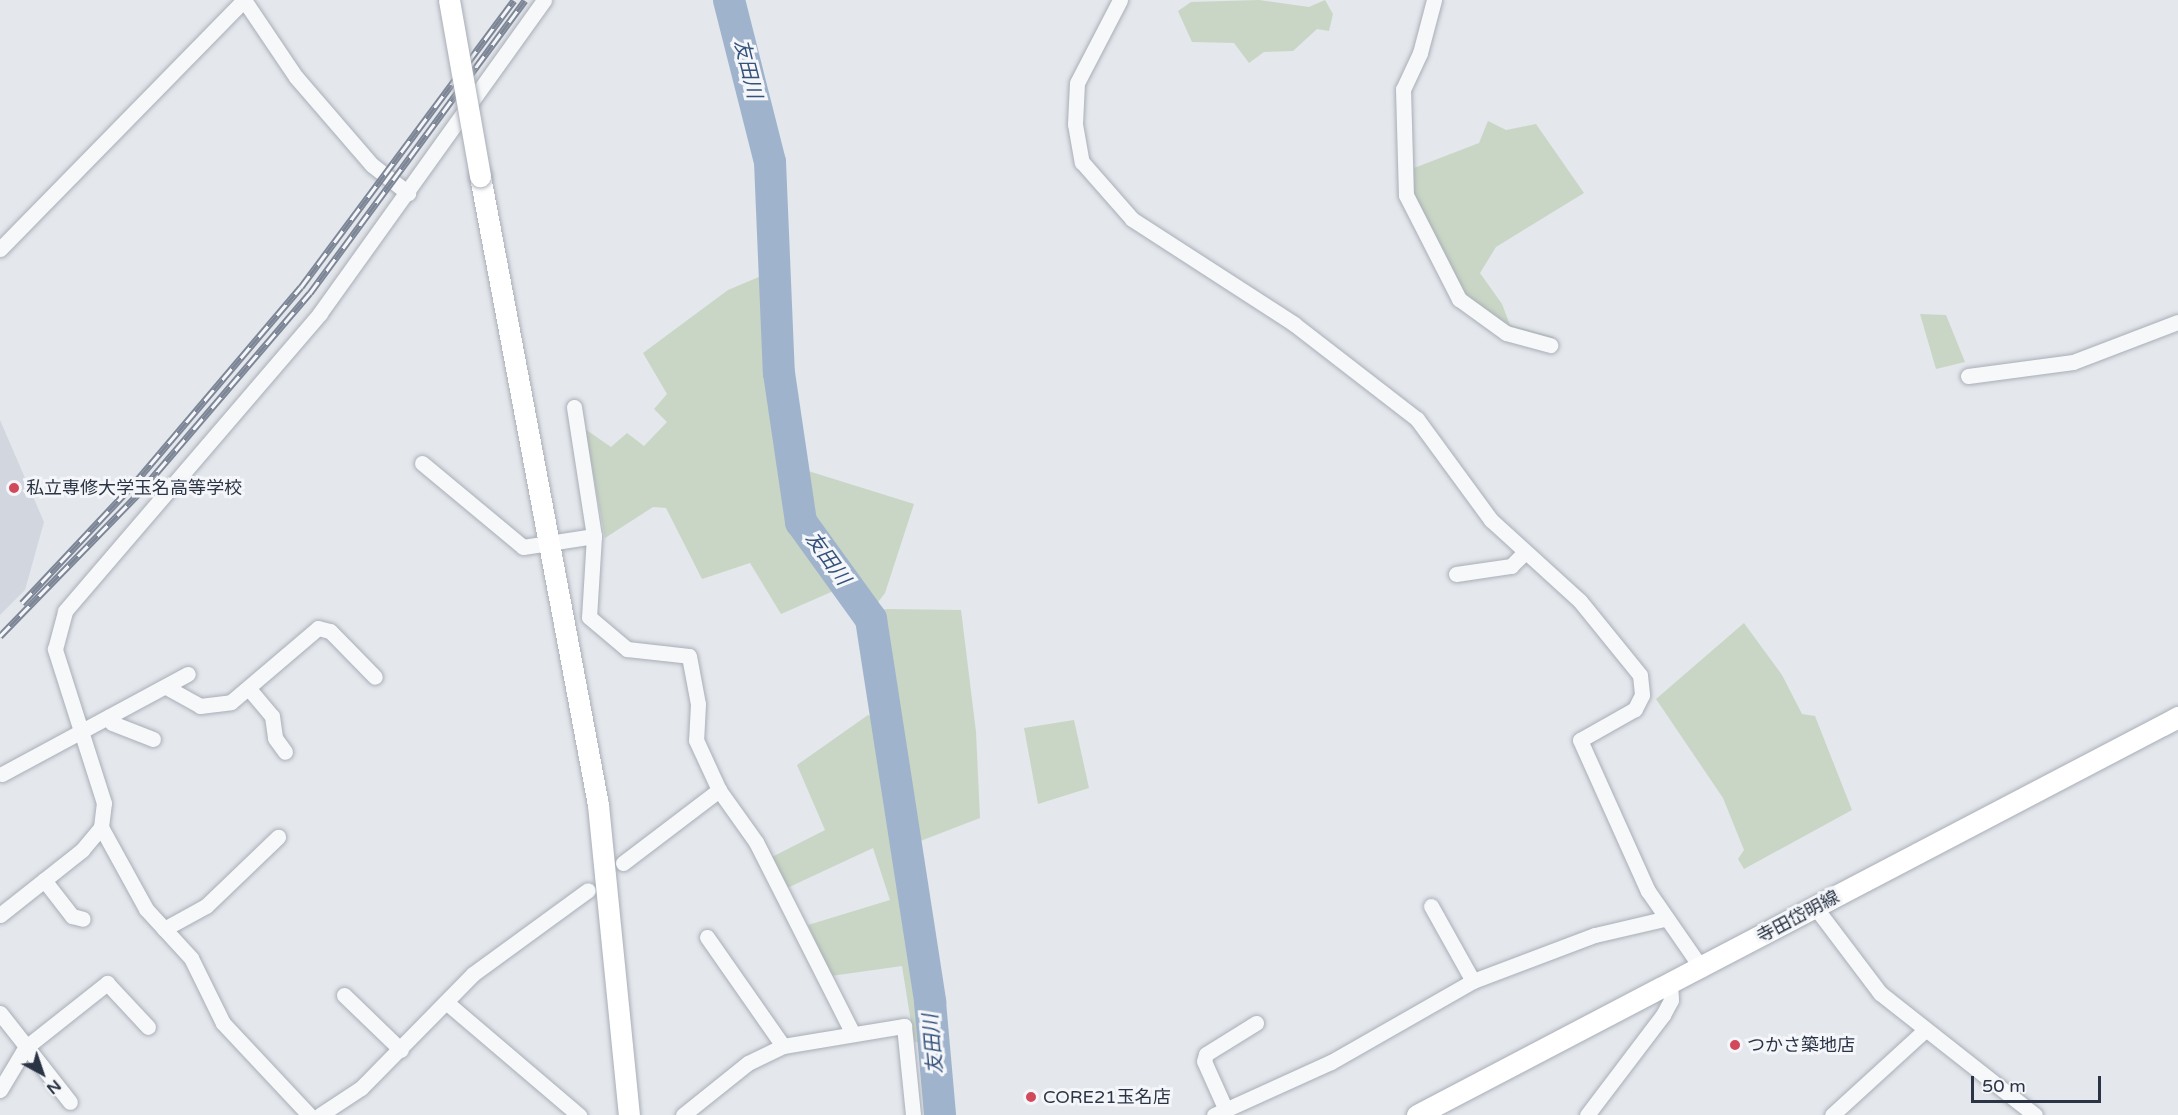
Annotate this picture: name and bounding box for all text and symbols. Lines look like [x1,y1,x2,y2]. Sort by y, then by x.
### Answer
water label: 友田川 [728,37,766,101]
place label: 私立専修大学玉名高等学校 [26,477,242,499]
marker: 私立専修大学玉名高等学校 [7,481,21,495]
water label: 友田川 [800,528,854,590]
street label: 寺田岱明線 [1753,886,1843,948]
water label: 友田川 [919,1013,949,1075]
place label: つかさ築地店 [1747,1034,1855,1056]
marker: つかさ築地店 [1728,1038,1742,1052]
north arrow [12,1043,72,1103]
scale bar [1974,1064,2104,1102]
text: N [42,1075,65,1099]
text: 50 m [1982,1075,2026,1097]
place label: CORE21玉名店 [1043,1086,1171,1108]
marker: CORE21玉名店 [1024,1090,1038,1104]

